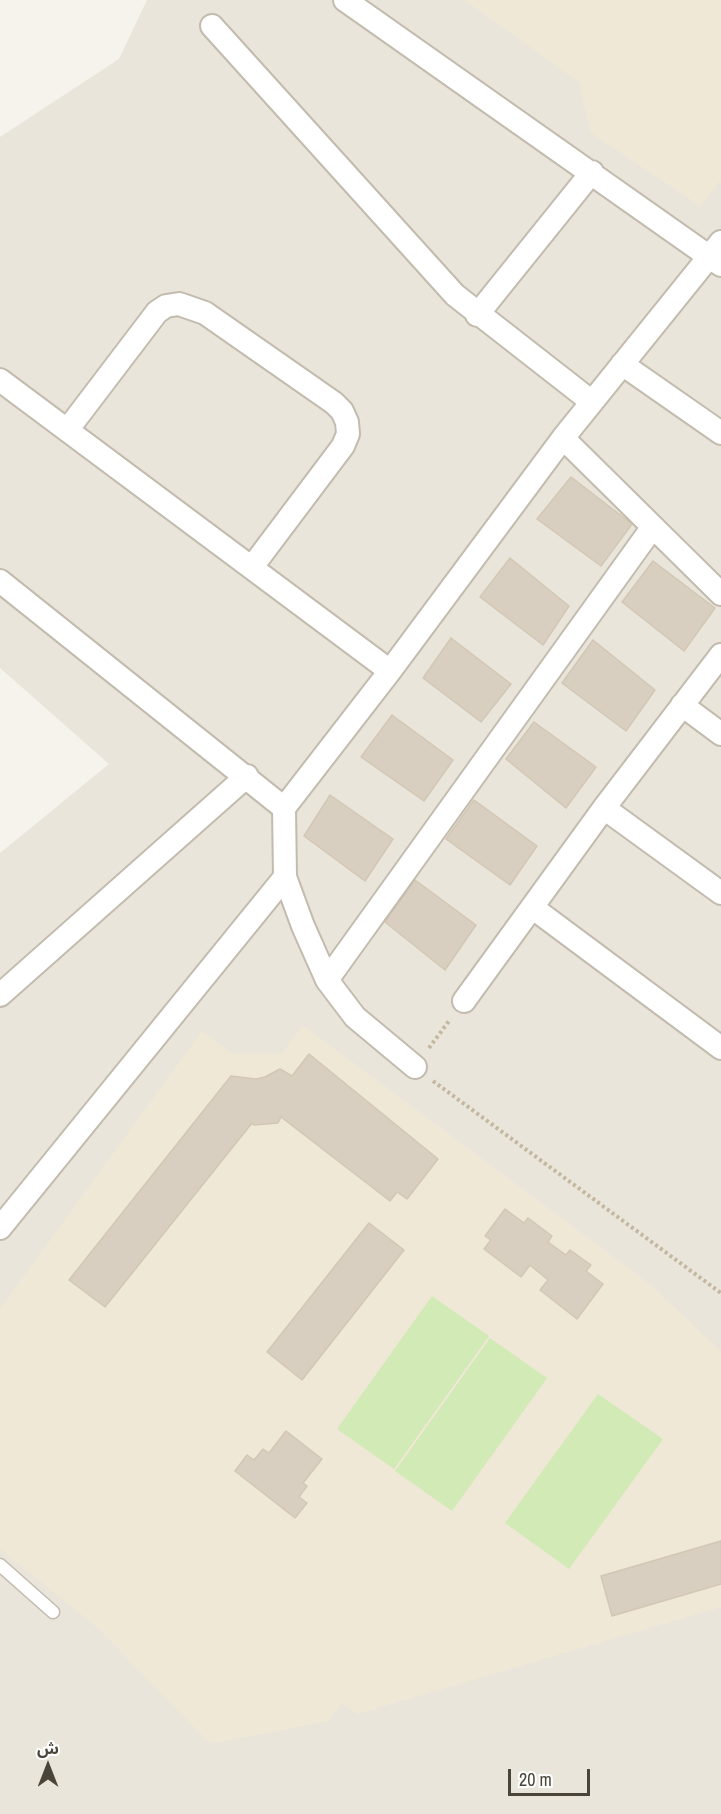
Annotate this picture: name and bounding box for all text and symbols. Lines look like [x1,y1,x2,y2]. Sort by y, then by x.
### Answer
north arrow [18,1736,78,1796]
text: ش [37,1737,59,1759]
scale bar [511,1757,594,1795]
text: 20 m [519,1767,552,1792]

